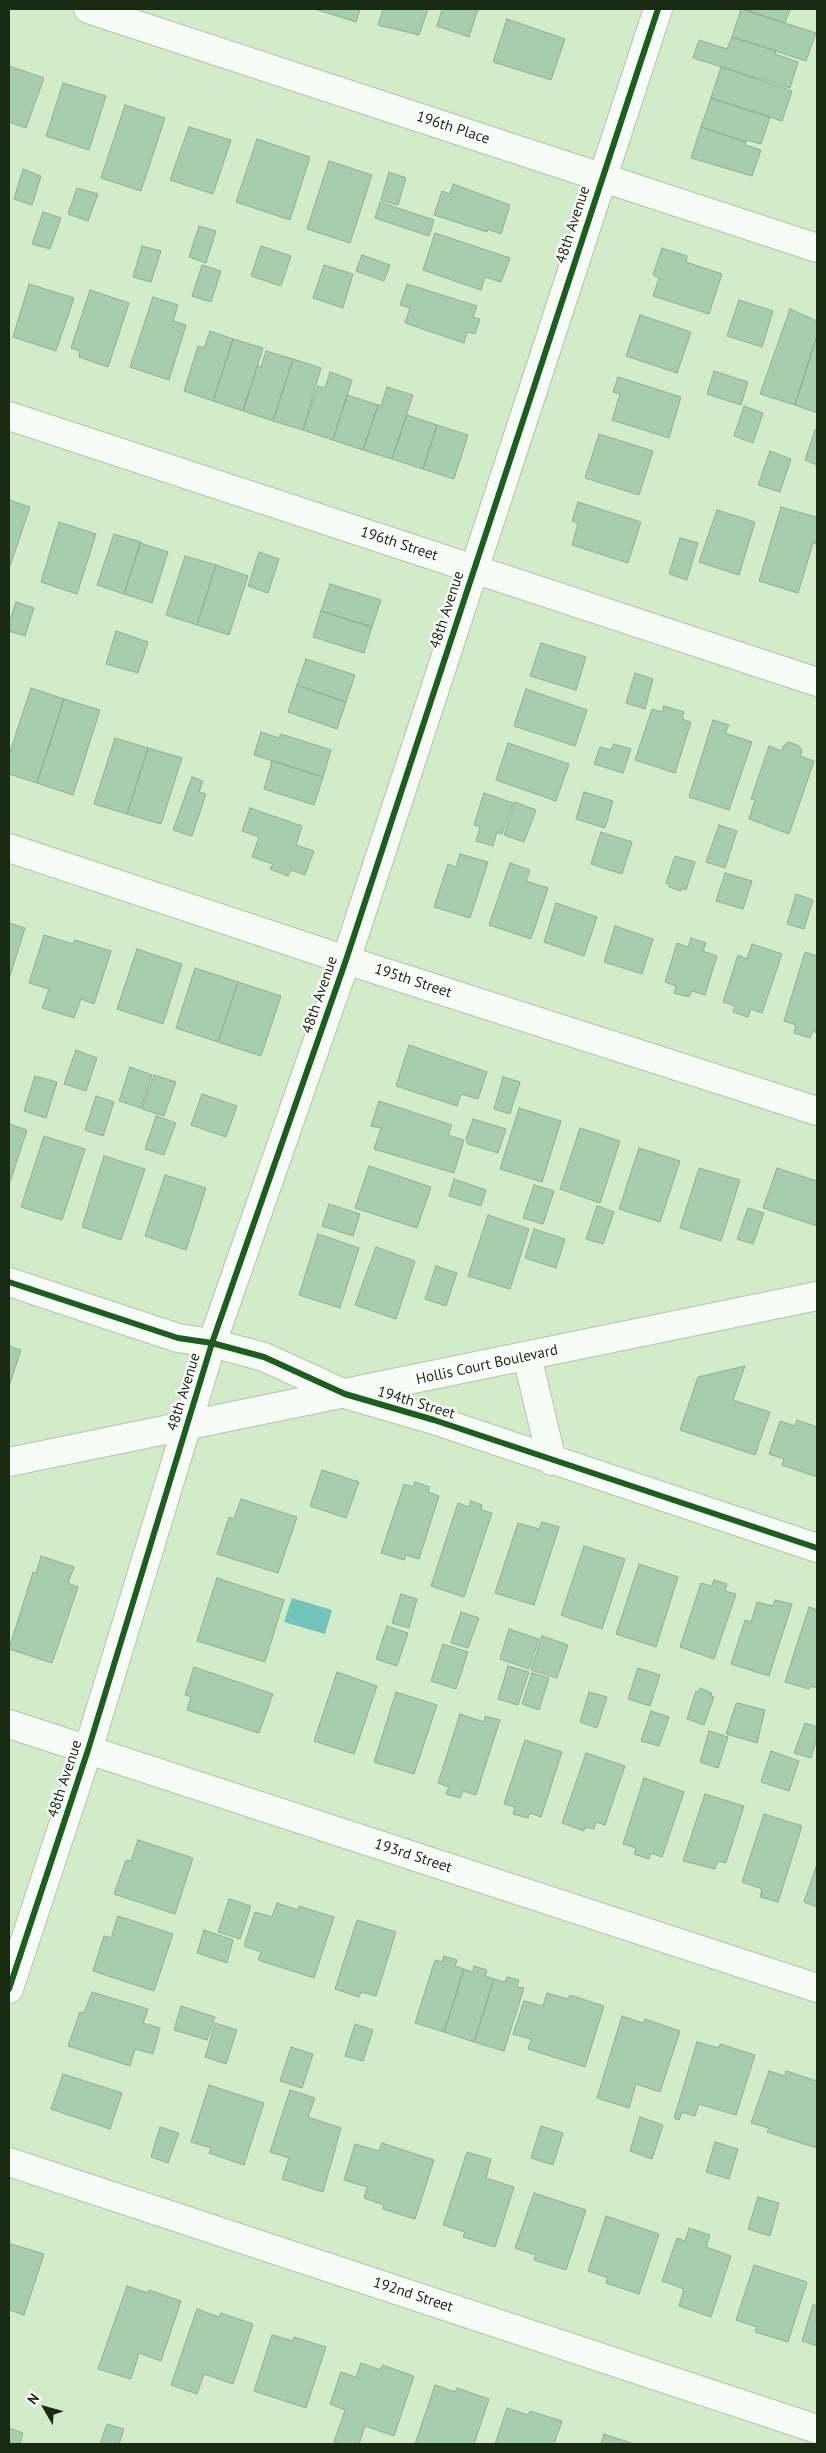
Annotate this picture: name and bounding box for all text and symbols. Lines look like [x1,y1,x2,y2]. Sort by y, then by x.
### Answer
street label: 196th Place [414,108,492,148]
street label: 48th Avenue [552,184,594,266]
street label: 196th Street [358,523,440,565]
street label: 48th Avenue [426,569,468,651]
street label: 48th Avenue [298,954,342,1036]
street label: 195th Street [372,960,454,1002]
street label: Hollis Court Boulevard [414,1341,560,1389]
street label: 48th Avenue [164,1351,204,1433]
street label: 194th Street [375,1383,457,1423]
street label: 48th Avenue [44,1738,86,1820]
street label: 193rd Street [372,1835,454,1877]
street label: 192nd Street [371,2274,455,2316]
north arrow [20,2383,70,2433]
text: N [23,2390,43,2408]

